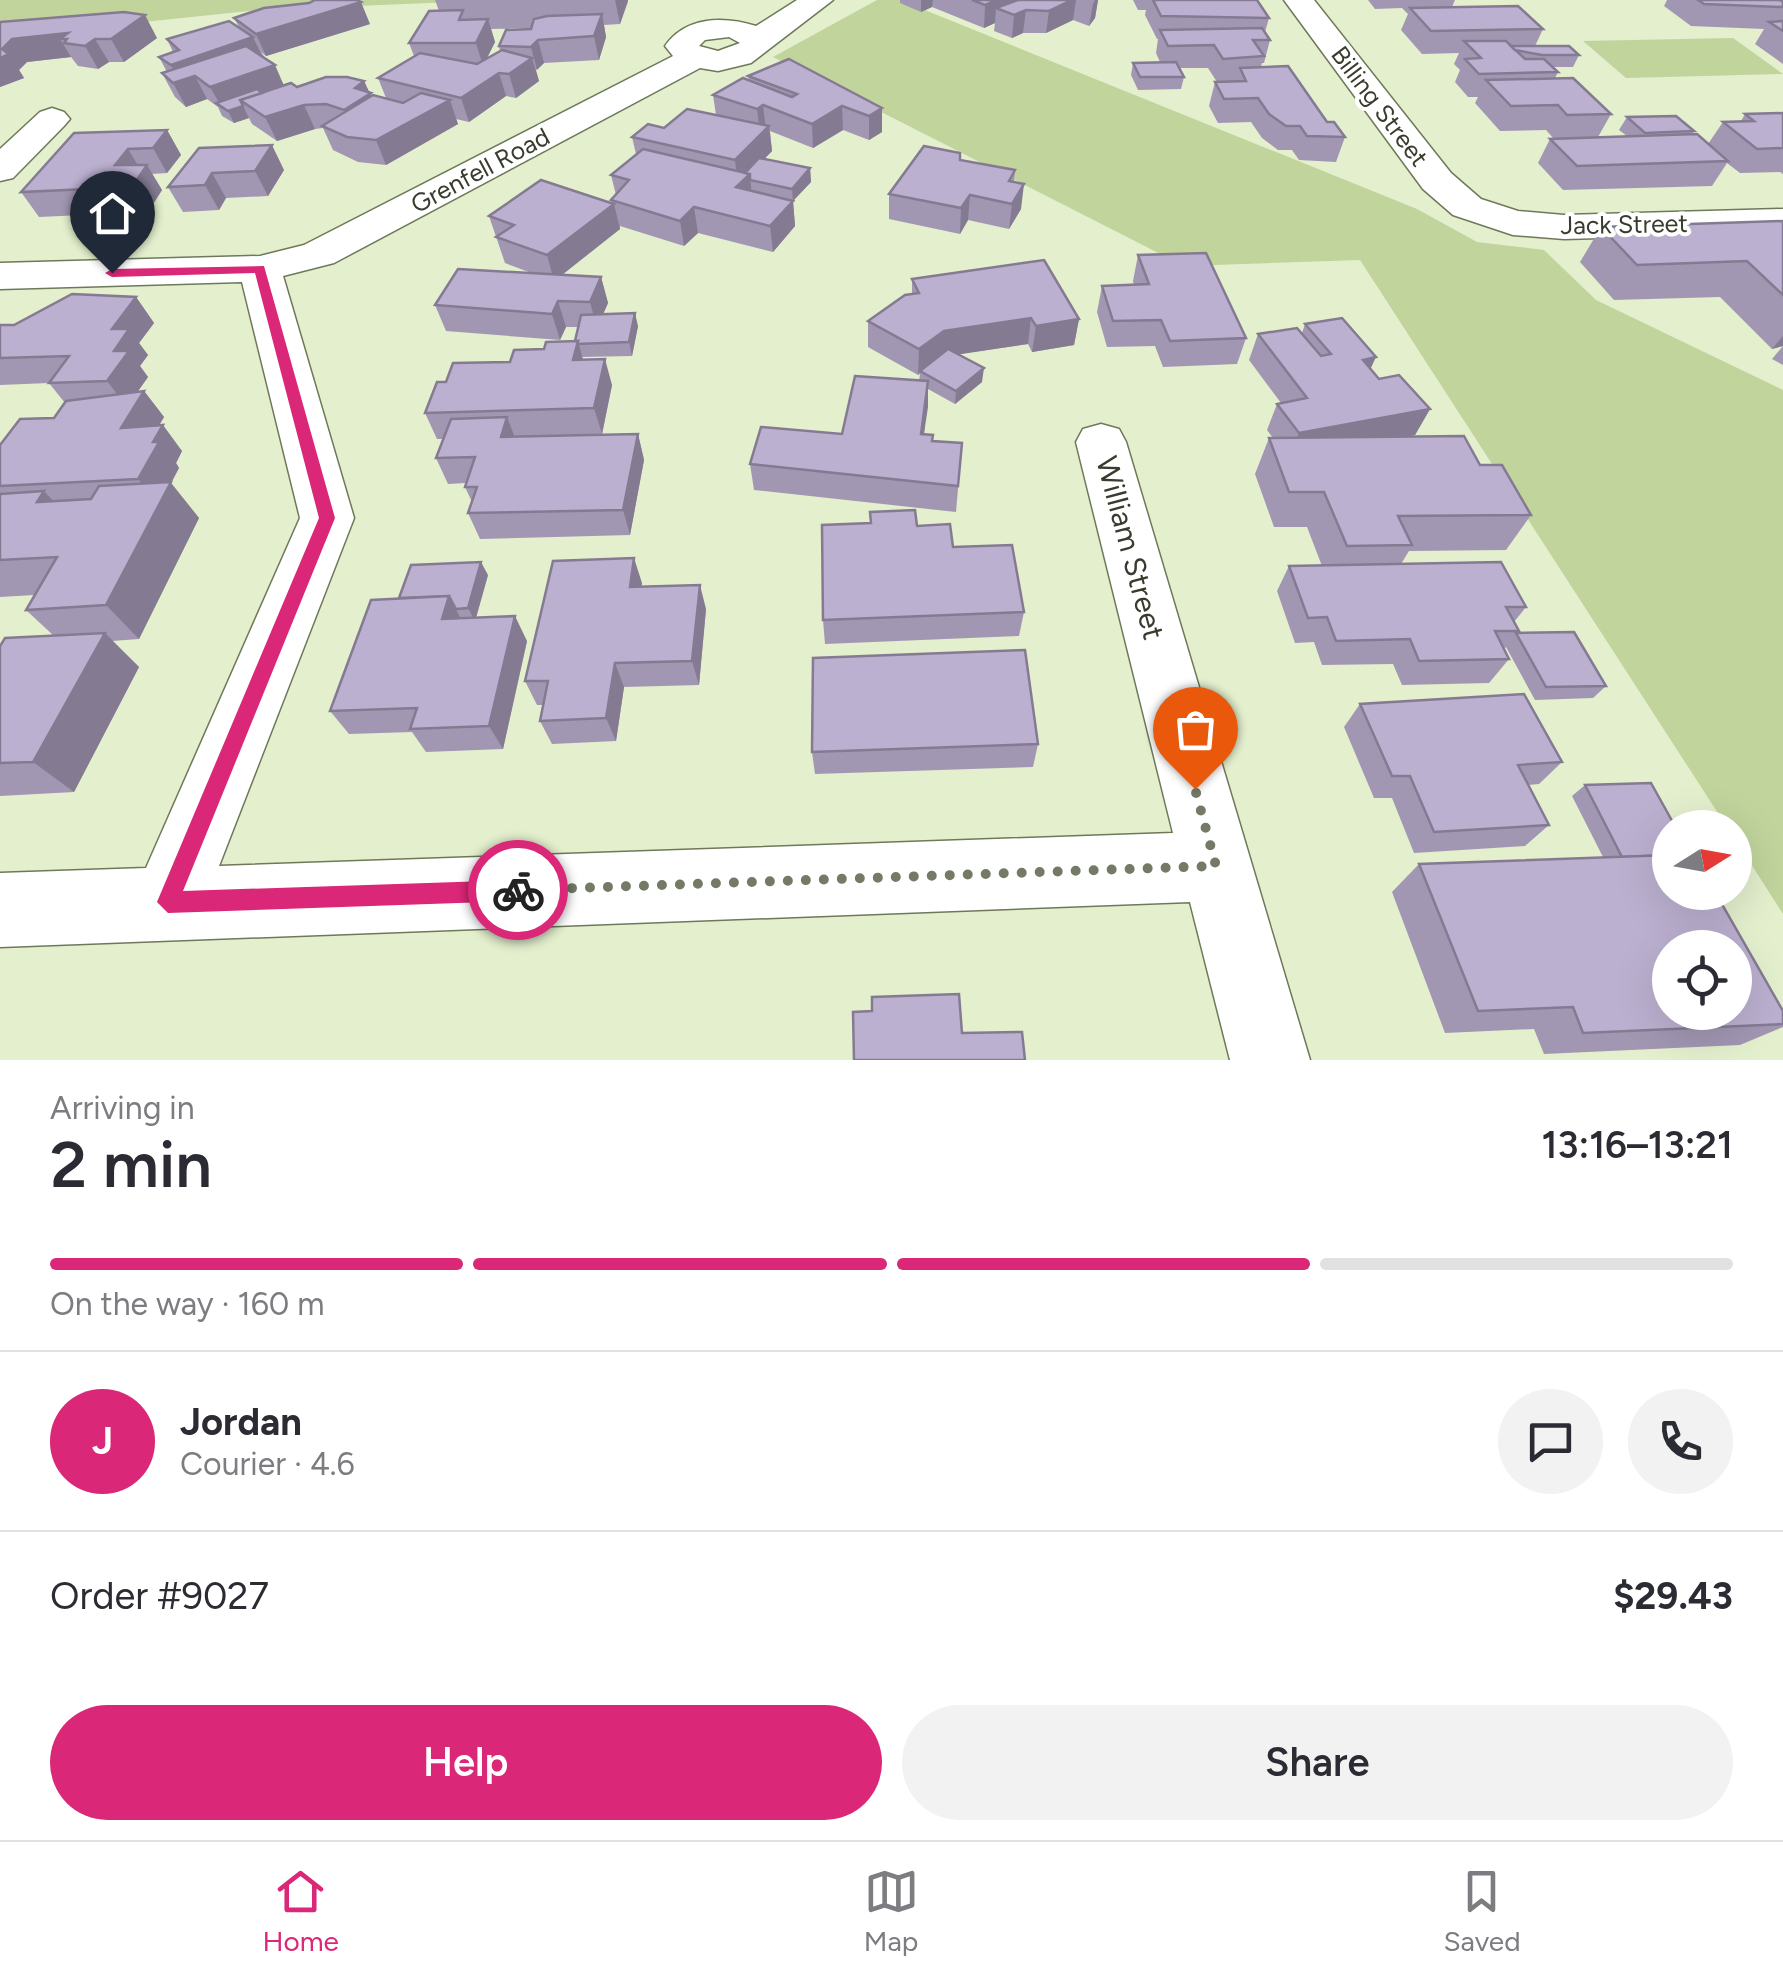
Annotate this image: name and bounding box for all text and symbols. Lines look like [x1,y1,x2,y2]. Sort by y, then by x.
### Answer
street label: Billing Street [1325,40,1435,172]
street label: Grenfell Road [406,121,554,219]
pin [70,171,155,274]
icon: home [85,186,140,241]
street label: Jack Street [1560,208,1688,240]
street label: William Street [1088,452,1173,644]
pin [1153,687,1238,790]
icon: bag [1168,702,1223,757]
north arrow [1652,810,1752,910]
map controls [1652,810,1752,1030]
courier [468,840,568,940]
icon: bike [491,863,546,918]
button: locate [1652,930,1752,1030]
text: Arriving in [50,1089,195,1127]
text: 13:16–13:21 [1542,1122,1733,1168]
text: 2 min [50,1125,212,1203]
text: On the way · 160 m [50,1285,324,1323]
button: chat [1498,1389,1603,1494]
button: phone [1628,1389,1733,1494]
text: Jordan [180,1399,302,1445]
text: J [92,1418,113,1464]
text: Courier · 4.6 [180,1445,355,1483]
text: Order #9027 [50,1573,269,1619]
text: $29.43 [1613,1573,1733,1619]
button: Help [50,1705,882,1820]
button: Share [902,1705,1733,1820]
tab: Home [262,1864,339,1958]
tab: Map [864,1864,919,1958]
tab: Saved [1443,1864,1521,1958]

